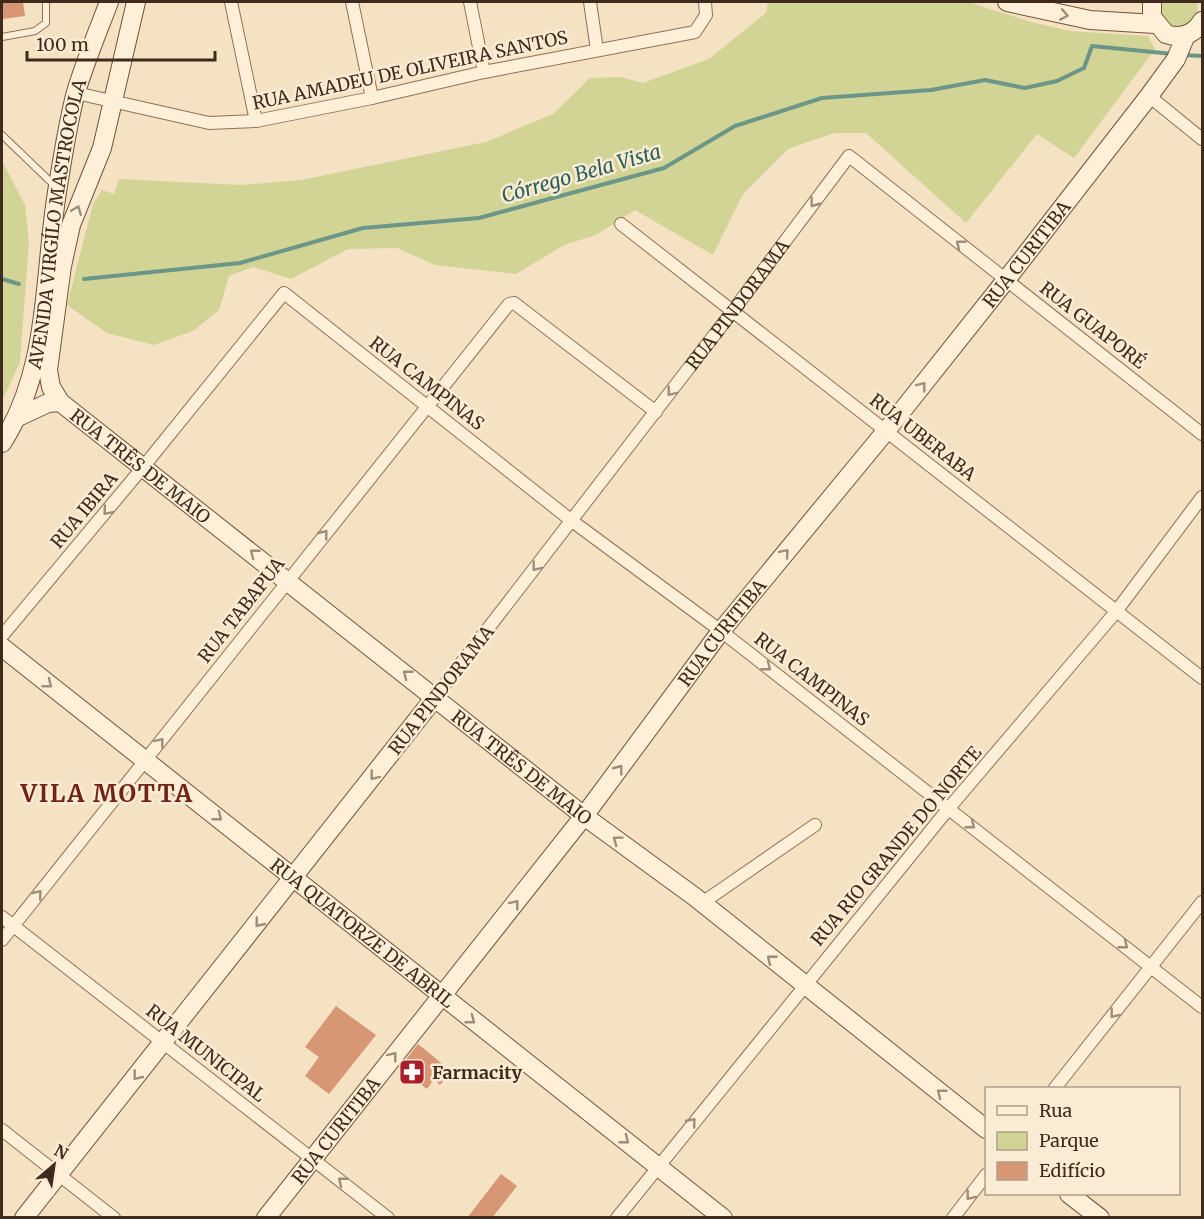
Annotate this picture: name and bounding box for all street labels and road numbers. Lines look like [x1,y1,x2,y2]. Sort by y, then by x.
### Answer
street label: RUA AMADEU DE OLIVEIRA SANTOS [250,25,570,115]
street label: AVENIDA VIRGÍLO MASTROCOLA [22,75,91,372]
street label: RUA CURITIBA [977,195,1075,312]
street label: RUA PINDORAMA [680,234,794,374]
street label: RUA GUAPORÉ [1035,276,1151,374]
street label: RUA CAMPINAS [365,331,489,435]
street label: RUA UBERABA [865,388,981,486]
street label: RUA TRÊS DE MAIO [66,403,215,528]
street label: RUA IBIRA [45,467,123,553]
street label: RUA TABAPUA [193,553,289,667]
street label: RUA CURITIBA [673,574,771,691]
street label: RUA PINDORAMA [383,620,499,759]
street label: RUA CAMPINAS [750,627,874,731]
street label: RUA TRÊS DE MAIO [447,705,597,830]
street label: RUA RIO GRANDE DO NORTE [806,741,987,950]
street label: RUA QUATORZE DE ABRIL [266,853,459,1012]
street label: RUA MUNICIPAL [142,999,270,1107]
street label: RUA CURITIBA [286,1072,385,1188]

